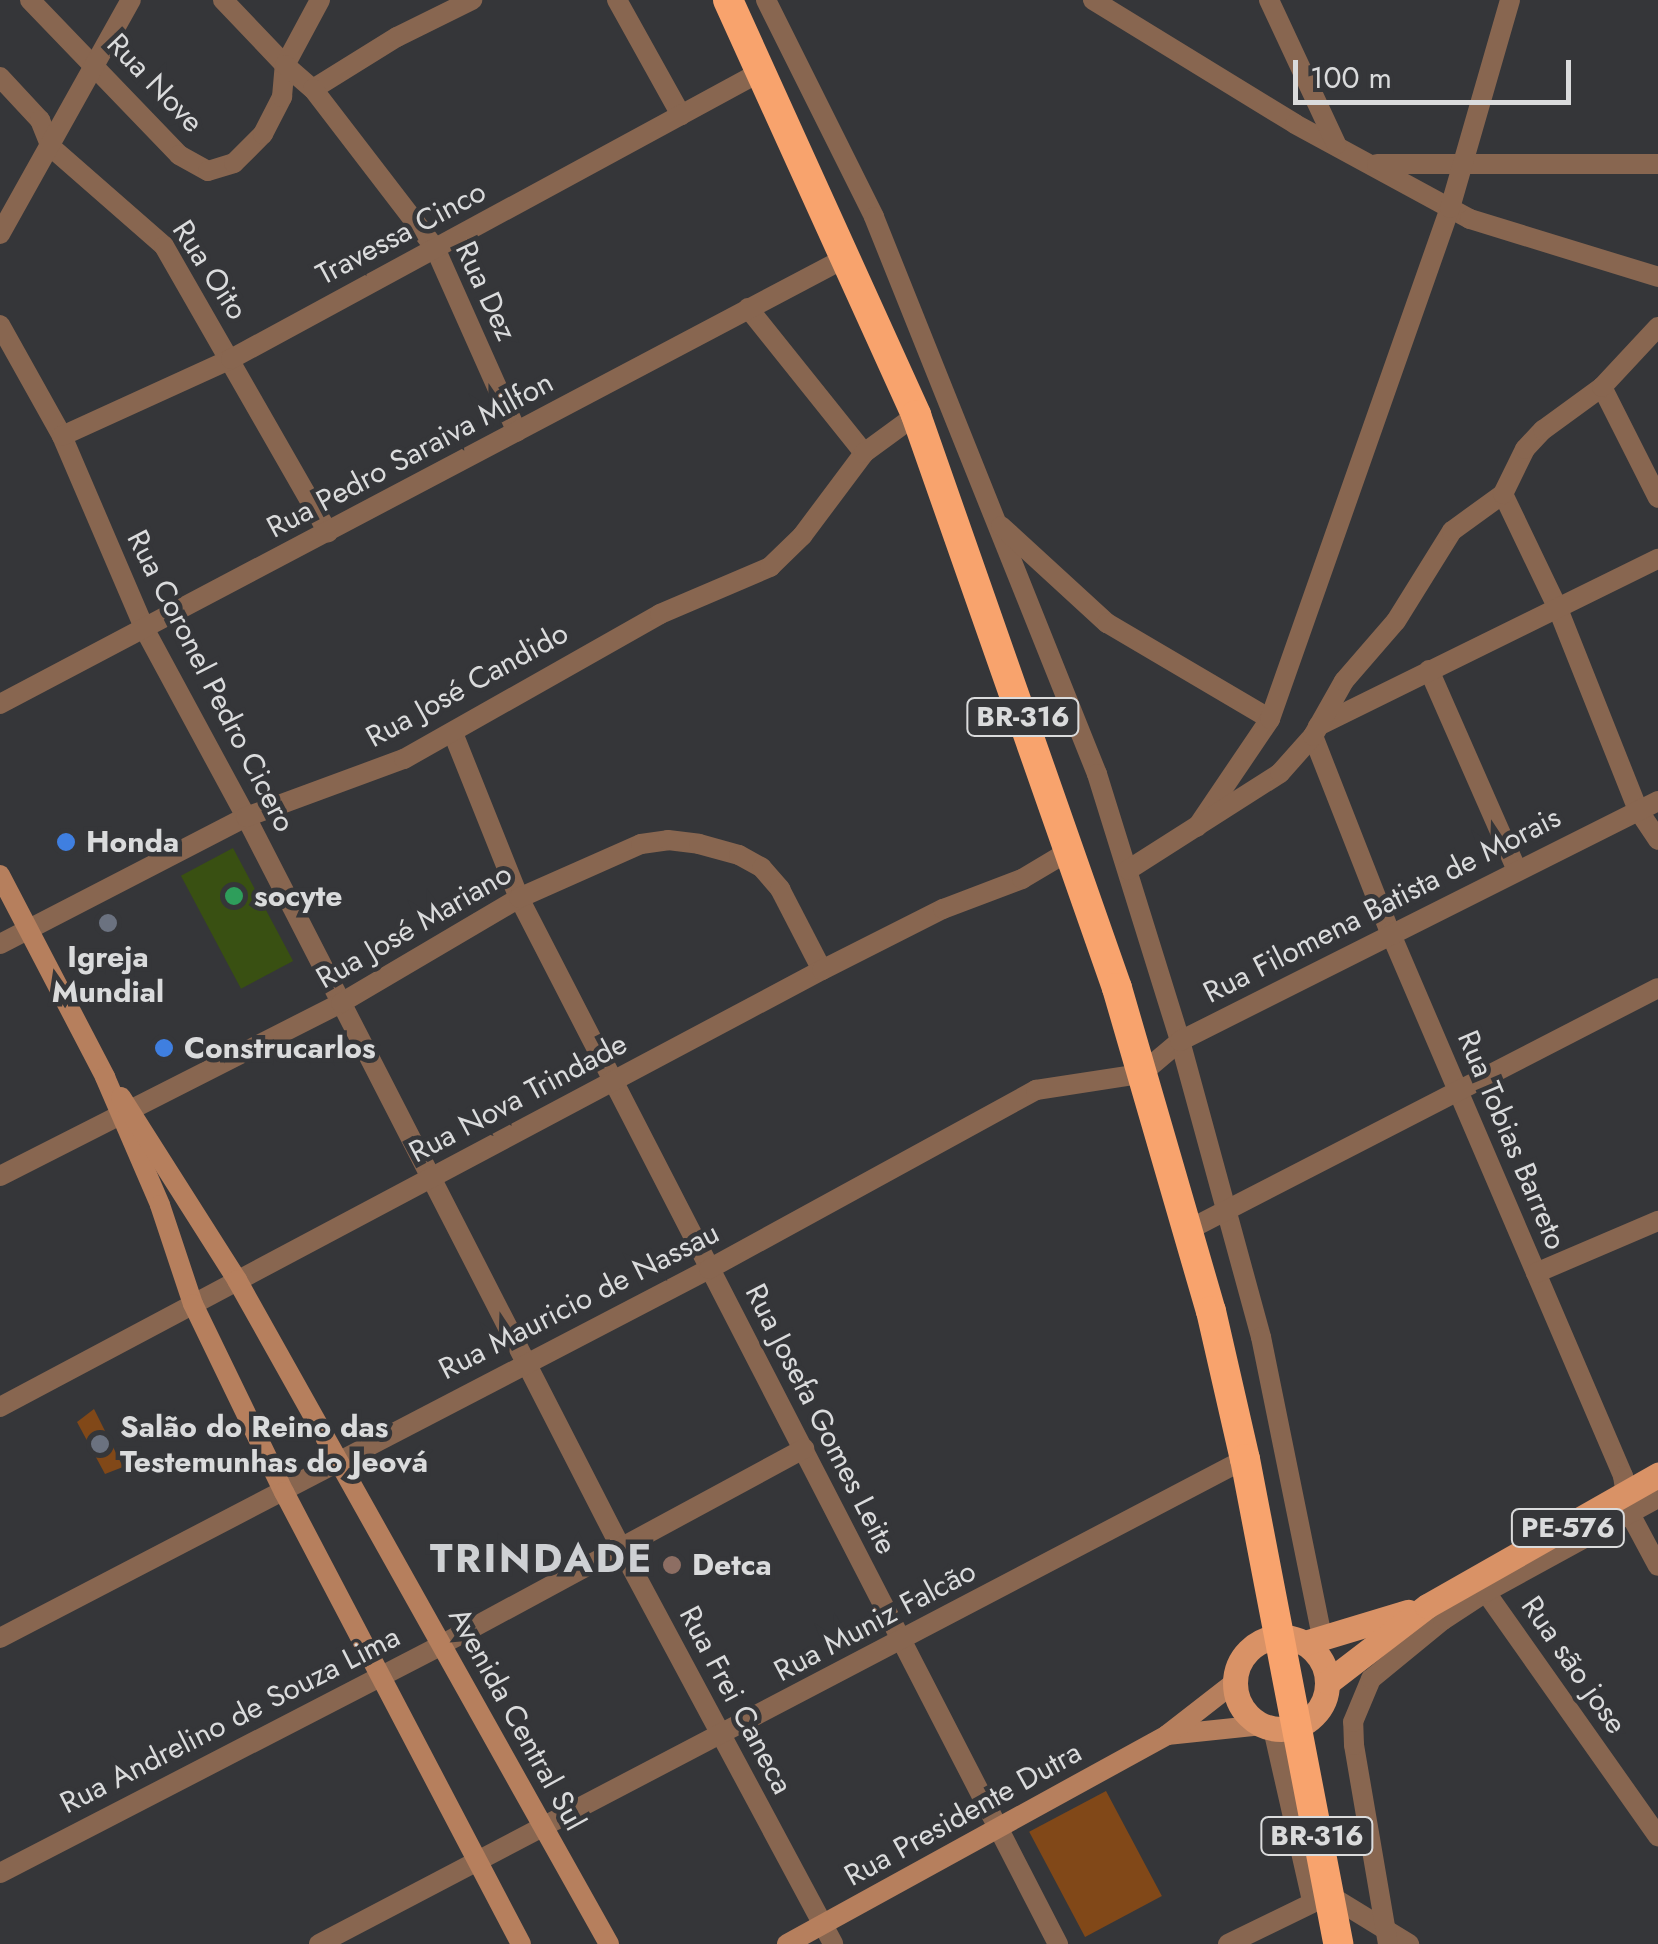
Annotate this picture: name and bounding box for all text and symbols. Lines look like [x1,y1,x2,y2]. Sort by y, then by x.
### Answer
street label: Rua Nove [99,26,211,140]
scale bar [1298,40,1576,102]
text: 100 m [1310,56,1392,99]
street label: Travessa Cinco [310,173,492,293]
street label: Rua Oito [165,214,255,326]
street label: Rua Dez [447,236,525,346]
street label: Rua Pedro Saraiva Milfon [261,364,559,546]
street label: Rua Coronel Pedro Cicero [119,524,303,838]
street label: Rua José Candido [360,615,574,755]
road number: BR-316 [966,694,1080,740]
street label: Rua Filomena Batista de Morais [1197,799,1567,1011]
place label: Honda [86,824,179,860]
marker: Honda [55,831,77,853]
street label: Rua José Mariano [310,856,518,996]
place label: socyte [254,878,343,914]
marker: socyte [223,885,245,907]
marker: Igreja Mundial [97,912,119,934]
place label: Igreja Mundial [52,939,164,1010]
street label: Rua Nova Trindade [403,1025,633,1171]
street label: Rua Tobias Barreto [1450,1025,1574,1255]
place label: Construcarlos [184,1030,376,1066]
marker: Construcarlos [153,1037,175,1059]
street label: Rua Mauricio de Nassau [433,1215,725,1387]
street label: Rua Josefa Gomes Leite [737,1278,905,1560]
place label: Salão do Reino das Testemunhas do Jeová [120,1409,428,1480]
marker: Salão do Reino das Testemunhas do Jeová [89,1433,111,1455]
road number: PE-576 [1510,1505,1626,1551]
district label: TRINDADE [430,1534,654,1582]
place label: Detca [692,1547,772,1583]
street label: Rua Muniz Falcão [768,1553,982,1689]
marker: Detca [661,1554,683,1576]
street label: Rua são jose [1514,1589,1634,1741]
street label: Rua Frei Caneca [671,1600,801,1800]
street label: Avenida Central Sul [441,1601,593,1837]
street label: Rua Andrelino de Souza Lima [54,1619,406,1821]
street label: Rua Presidente Dutra [838,1734,1088,1894]
road number: BR-316 [1260,1813,1374,1859]

